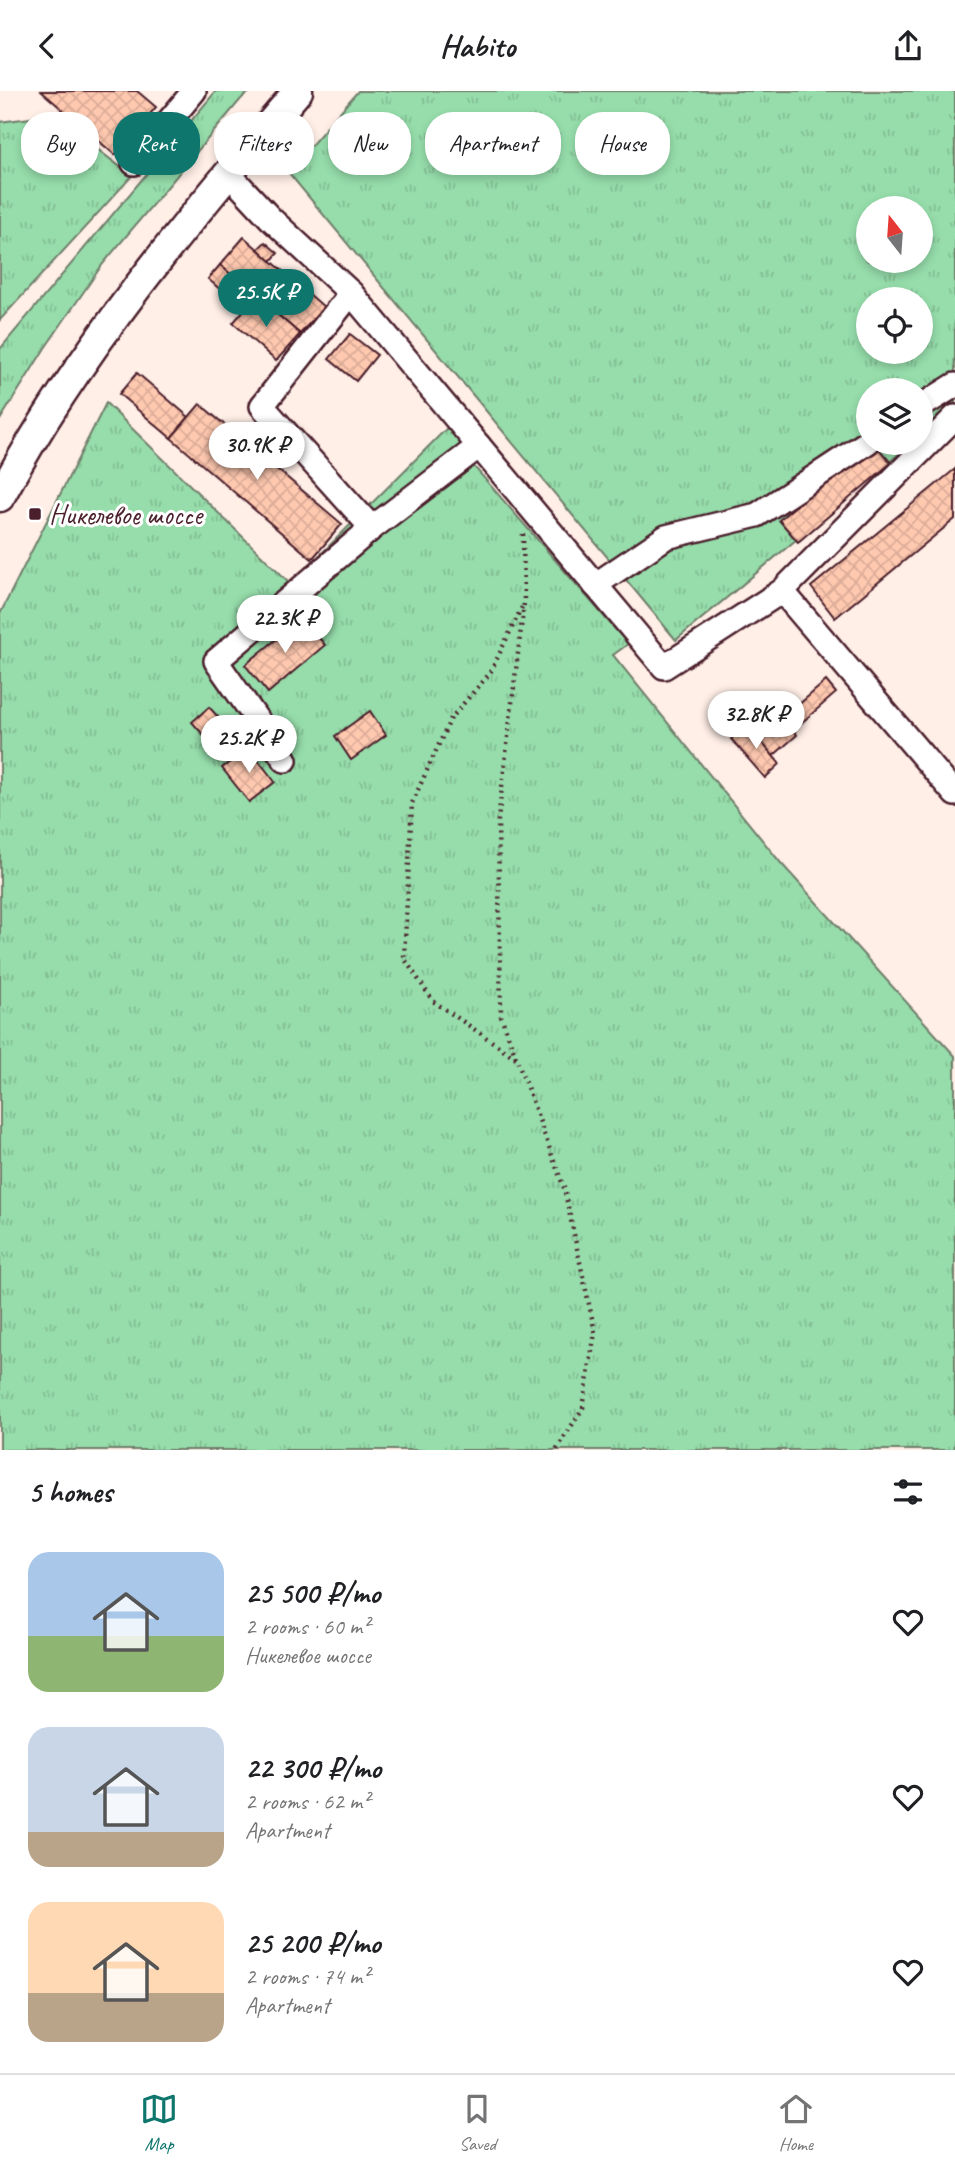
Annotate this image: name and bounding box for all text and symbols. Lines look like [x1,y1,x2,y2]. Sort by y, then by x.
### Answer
text: Habito [440,25,515,66]
icon: back [28,27,66,65]
icon: share [889,27,927,65]
chip: Buy [21,112,99,175]
chip: Rent [113,112,200,175]
chip: Filters [214,112,314,175]
chip: New [328,112,411,175]
chip: Apartment [425,112,561,175]
chip: House [575,112,670,175]
north arrow [856,196,933,273]
map controls [856,196,933,455]
pin: 25.5K ₽ [201,269,331,329]
text: 25.5K ₽ [234,277,298,306]
button: locate [856,287,933,364]
button: layers [856,378,933,455]
pin: 30.9K ₽ [192,423,322,482]
text: 30.9K ₽ [225,430,289,459]
place label: Никелевое шоссе [49,497,204,532]
marker: Никелевое шоссе [27,506,43,522]
pin: 22.3K ₽ [220,595,350,655]
text: 22.3K ₽ [253,603,317,632]
pin: 32.8K ₽ [691,691,821,751]
text: 32.8K ₽ [724,699,788,728]
pin: 25.2K ₽ [184,715,314,775]
text: 25.2K ₽ [217,723,281,752]
text: 5 homes [28,1473,112,1511]
icon: filters [889,1473,927,1511]
text: 25 500 ₽/mo [245,1574,380,1612]
icon: home [84,1580,168,1664]
icon: heart [889,1603,927,1641]
text: 2 rooms · 60 m² [245,1612,369,1641]
text: Никелевое шоссе [245,1641,371,1670]
text: 22 300 ₽/mo [245,1749,381,1787]
icon: home [84,1755,168,1839]
icon: heart [889,1778,927,1816]
text: 2 rooms · 62 m² [245,1787,369,1816]
text: Apartment [245,1816,330,1845]
text: 25 200 ₽/mo [245,1924,380,1962]
icon: home [84,1930,168,2014]
icon: heart [889,1953,927,1991]
text: 2 rooms · 74 m² [245,1962,369,1991]
text: Apartment [245,1991,330,2020]
tab: Map [140,2090,178,2156]
tab: Saved [458,2090,496,2156]
tab: Home [777,2090,815,2156]

